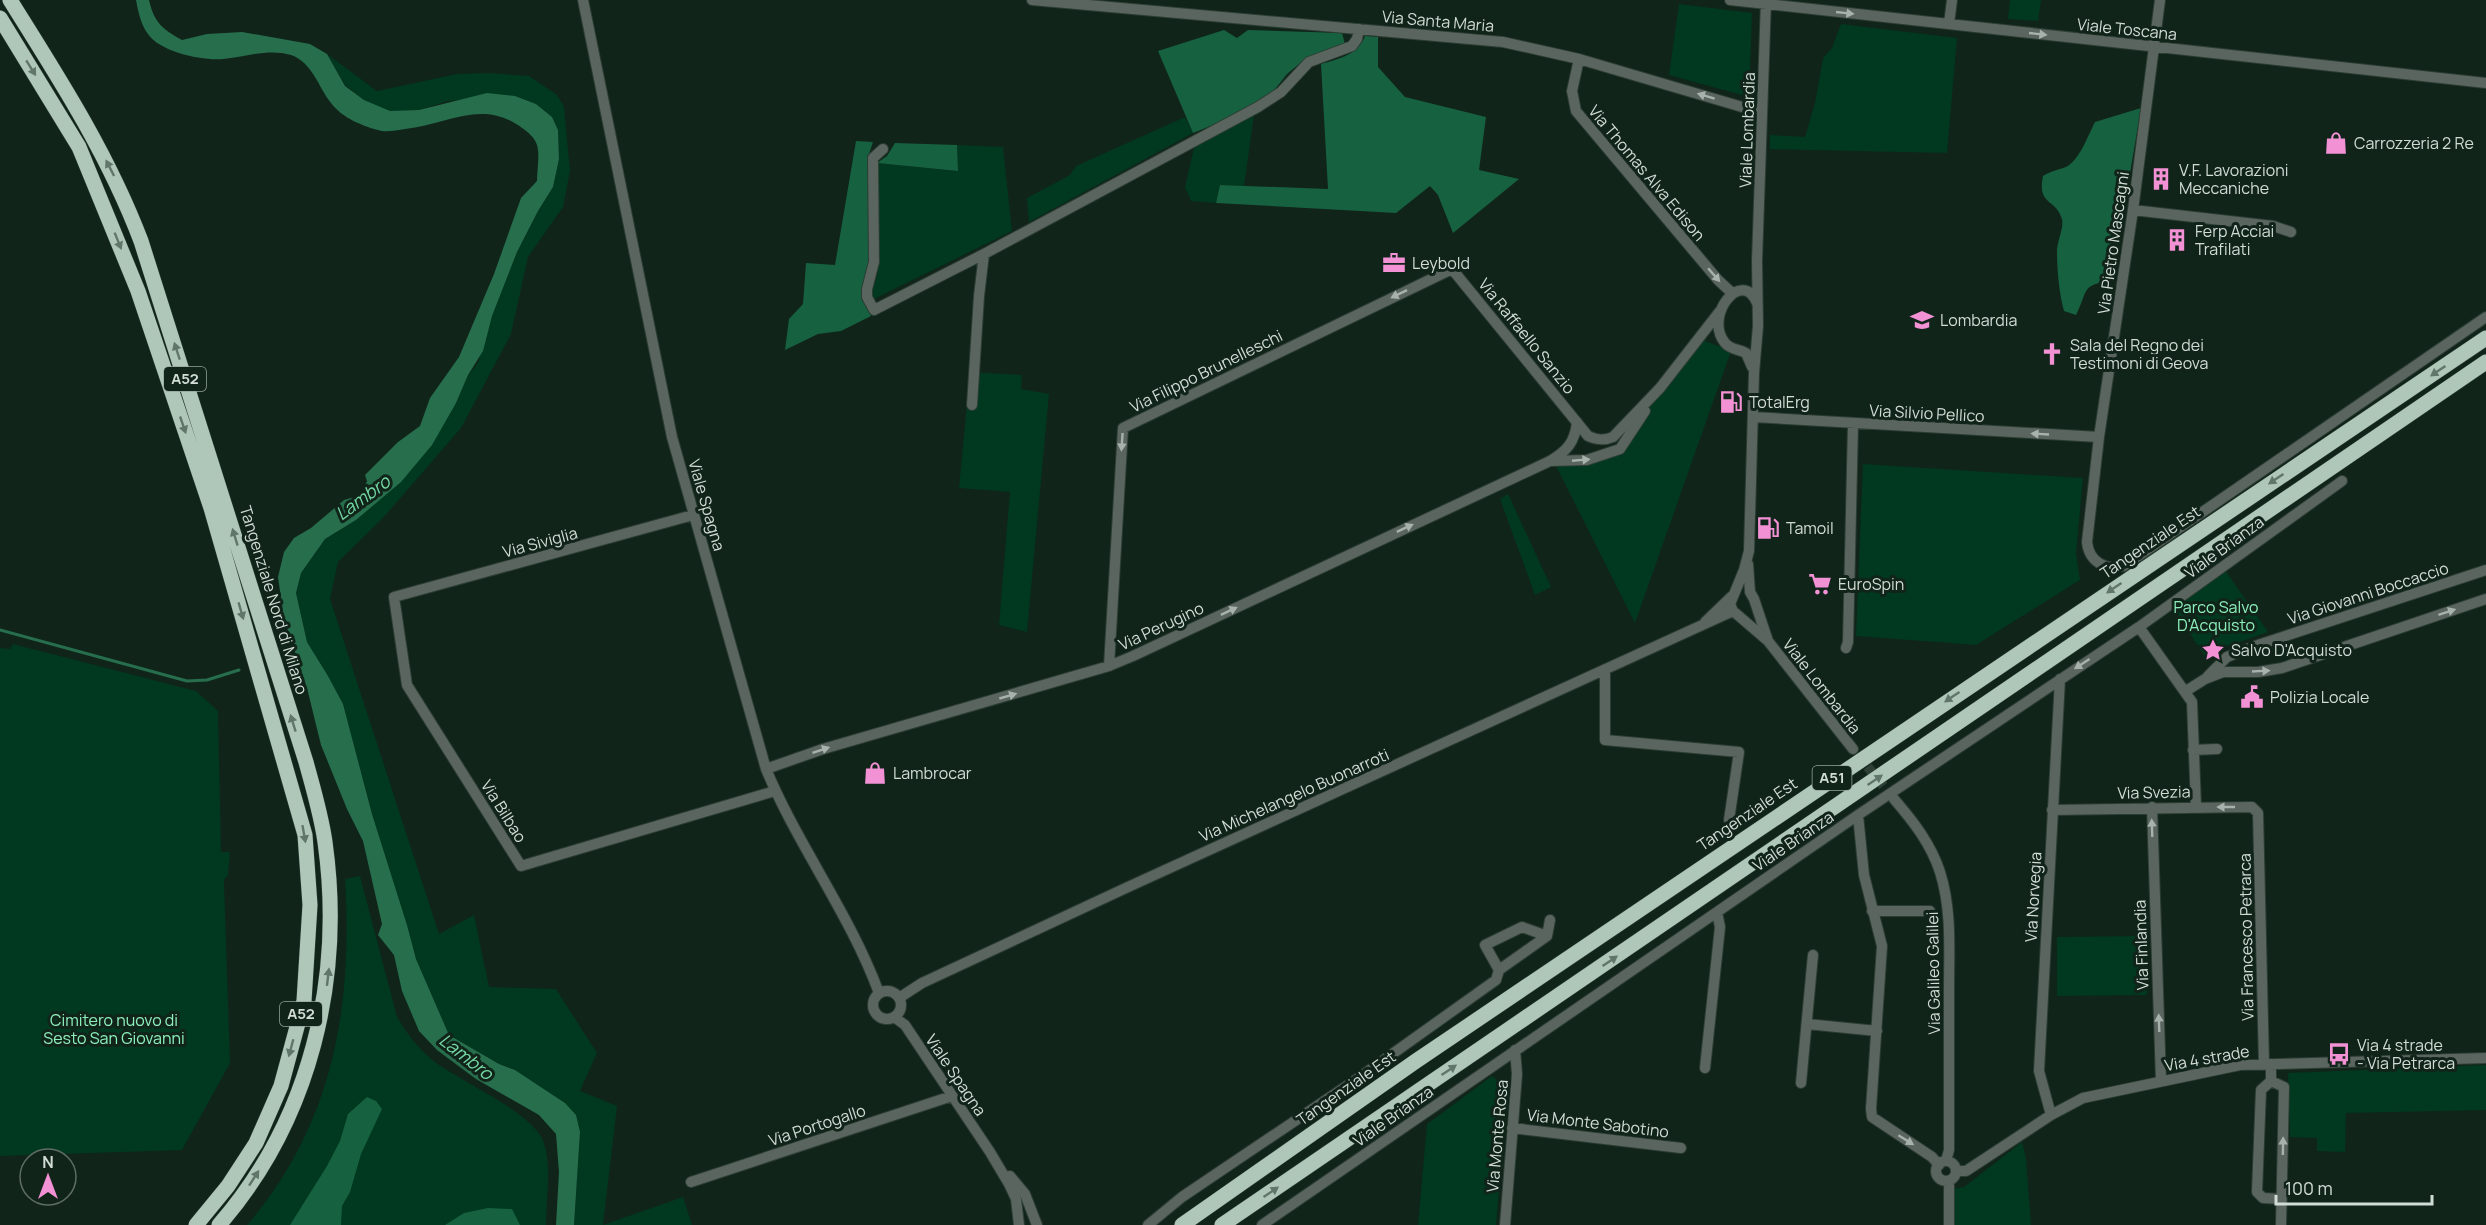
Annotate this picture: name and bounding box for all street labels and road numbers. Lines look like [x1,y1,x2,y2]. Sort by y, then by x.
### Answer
street label: Via Santa Maria [1381,5,1495,37]
street label: Viale Toscana [2076,13,2178,45]
street label: Viale Lombardia [1734,72,1760,188]
street label: Via Thomas Alva Edison [1584,100,1710,246]
street label: Via Pietro Mascagni [2092,170,2134,316]
street label: Via Raffaello Sanzio [1474,274,1580,398]
street label: Via Filippo Brunelleschi [1126,324,1286,418]
road number: A52 [164,367,206,391]
street label: Via Silvio Pellico [1869,399,1985,427]
street label: Viale Spagna [683,457,731,553]
street label: Tangenziale Est [2096,500,2204,584]
street label: Tangenziale Nord di Milano [235,503,313,697]
street label: Viale Brianza [2180,511,2268,583]
street label: Via Siviglia [500,521,580,563]
street label: Via Giovanni Boccaccio [2285,557,2451,629]
street label: Via Perugino [1115,597,1207,655]
street label: Viale Lombardia [1778,634,1866,738]
street label: Via Michelangelo Buonarroti [1196,743,1392,847]
road number: A51 [1812,766,1852,790]
street label: Tangenziale Est [1693,772,1801,856]
street label: Via Bilbao [476,775,532,847]
street label: Via Svezia [2117,780,2191,804]
street label: Viale Brianza [1748,806,1838,876]
street label: Via Norvegia [2020,851,2046,943]
street label: Via Francesco Petrarca [2234,853,2258,1021]
street label: Via Finlandia [2128,899,2154,991]
street label: Via Galileo Galilei [1921,911,1945,1035]
road number: A52 [280,1002,322,1026]
street label: Viale Spagna [921,1030,991,1120]
street label: Via 4 strade [2163,1040,2251,1076]
street label: Tangenziale Est [1292,1046,1400,1130]
street label: Via Monte Rosa [1481,1079,1513,1193]
street label: Viale Brianza [1349,1080,1437,1152]
street label: Via Portogallo [766,1099,868,1151]
street label: Via Monte Sabotino [1526,1103,1670,1143]

